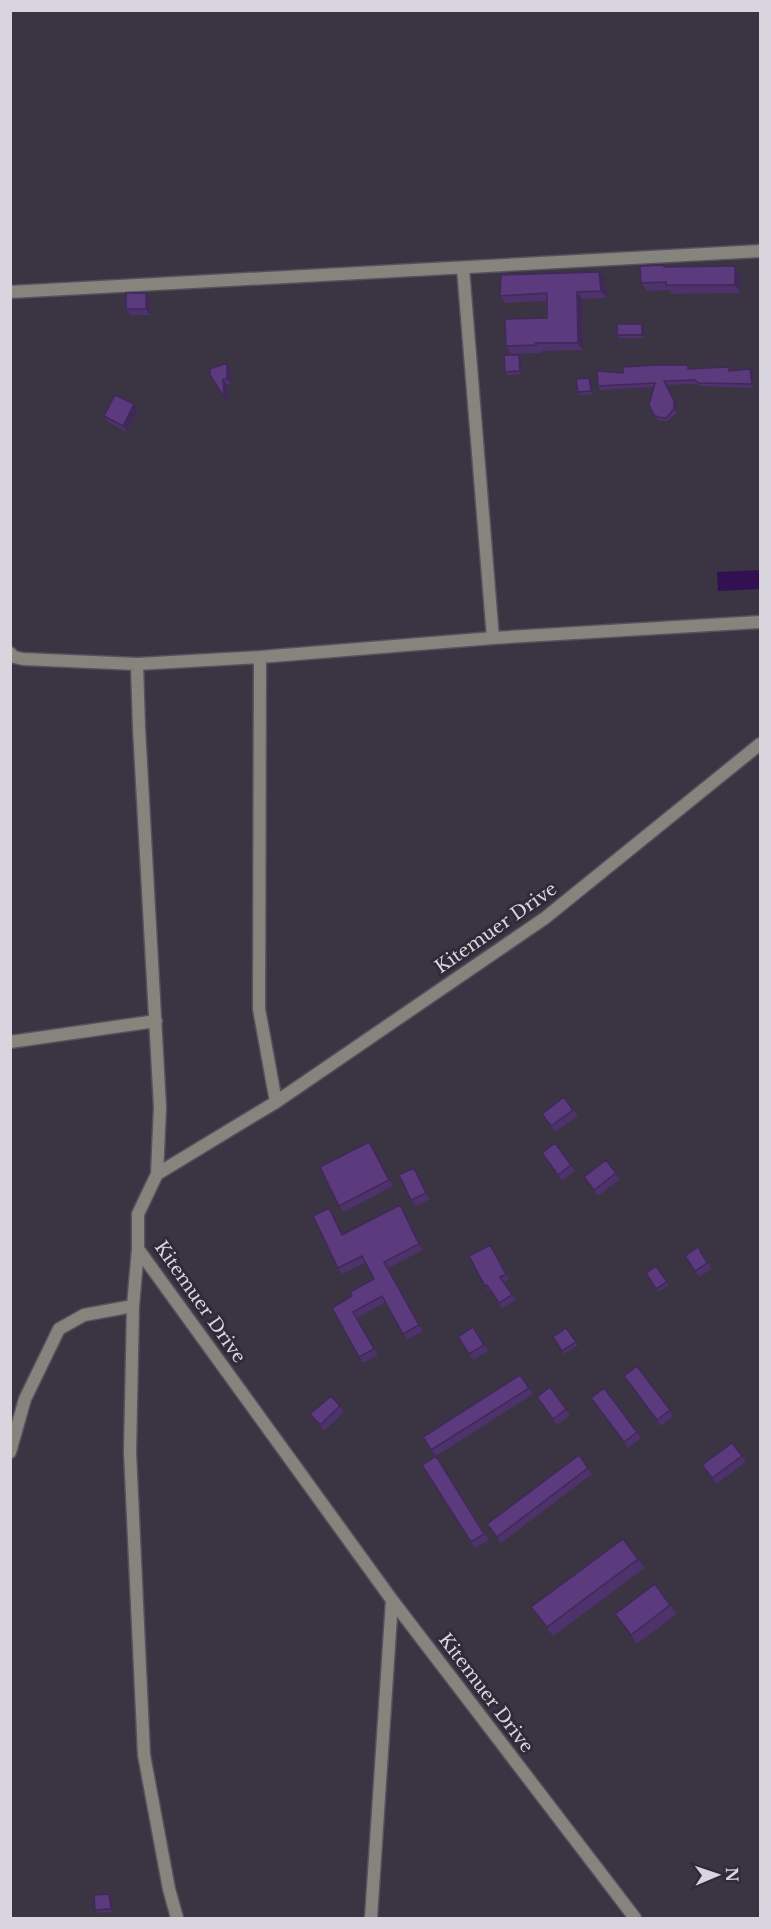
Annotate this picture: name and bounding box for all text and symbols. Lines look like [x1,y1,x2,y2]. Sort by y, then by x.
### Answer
street label: Kitemuer Drive [431,878,561,978]
street label: Kitemuer Drive [150,1237,250,1367]
street label: Kitemuer Drive [434,1629,538,1757]
north arrow [687,1845,747,1905]
text: N [722,1867,742,1882]

